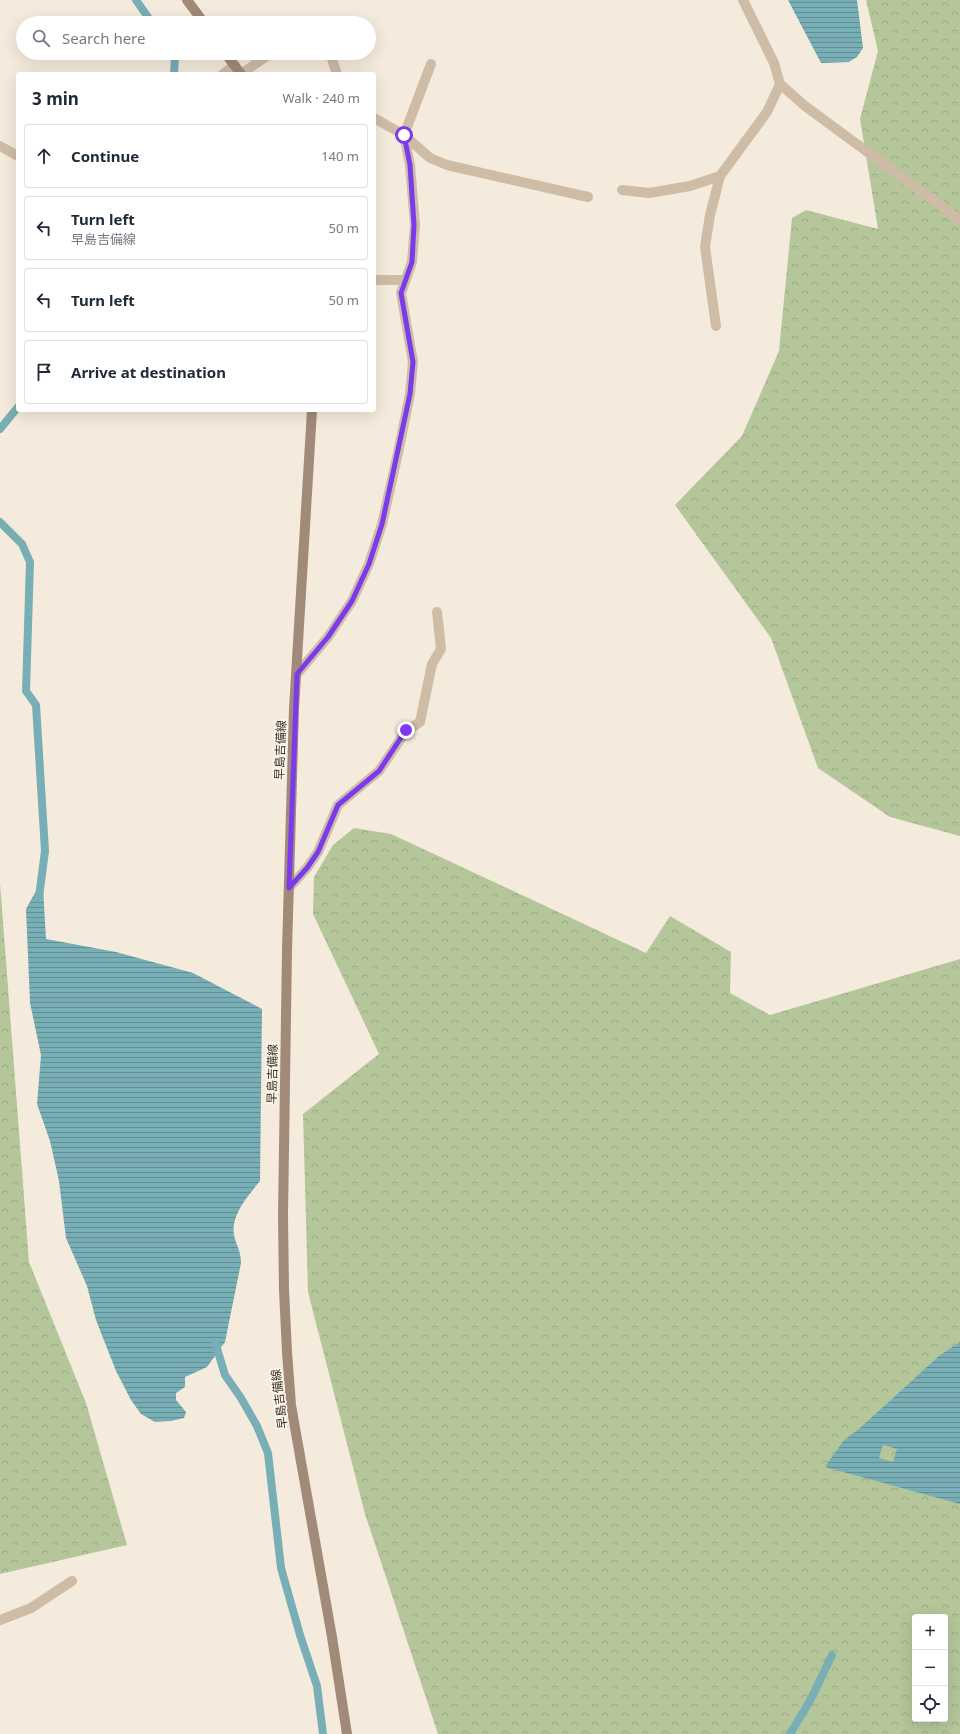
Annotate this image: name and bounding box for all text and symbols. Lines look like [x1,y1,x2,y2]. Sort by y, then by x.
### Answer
search box [16,16,376,60]
icon: search [30,27,52,49]
text: Search here [62,28,145,48]
text: 3 min [32,87,79,110]
text: Walk · 240 m [282,89,360,107]
route start [395,126,413,144]
icon: ahead [33,145,55,167]
text: Continue [71,146,139,166]
text: 140 m [321,147,359,165]
text: Turn left [71,209,135,229]
icon: left [33,217,55,239]
text: 50 m [329,219,359,237]
text: 早島吉備線 [71,230,136,248]
icon: left [33,289,55,311]
text: Turn left [71,290,135,310]
text: 50 m [329,291,359,309]
icon: arrive [33,361,55,383]
text: Arrive at destination [71,362,226,382]
street label: 早島吉備線 [270,720,290,780]
route end [397,721,415,739]
street label: 早島吉備線 [263,1044,281,1104]
street label: 早島吉備線 [267,1368,291,1430]
map controls [912,1614,948,1722]
button: + [912,1614,948,1650]
button: − [912,1650,948,1686]
button: locate [912,1686,948,1722]

